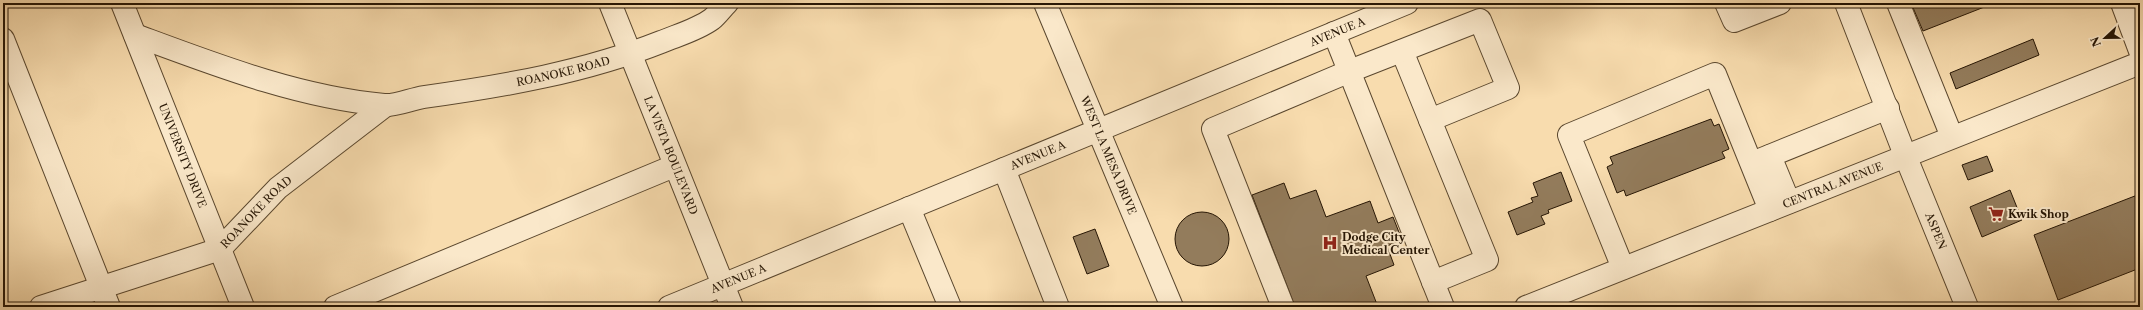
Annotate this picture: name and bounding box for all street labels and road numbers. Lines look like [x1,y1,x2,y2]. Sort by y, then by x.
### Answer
street label: AVENUE A [1307,14,1368,50]
street label: ROANOKE ROAD [515,53,612,89]
street label: WEST LA MESA DRIVE [1077,93,1140,217]
street label: LA VISTA BOULEVARD [641,94,701,217]
street label: UNIVERSITY DRIVE [156,101,210,210]
street label: AVENUE A [1007,137,1068,173]
street label: CENTRAL AVENUE [1780,159,1885,211]
street label: ROANOKE ROAD [218,173,295,251]
street label: ASPEN [1922,209,1950,251]
street label: AVENUE A [708,260,769,296]

